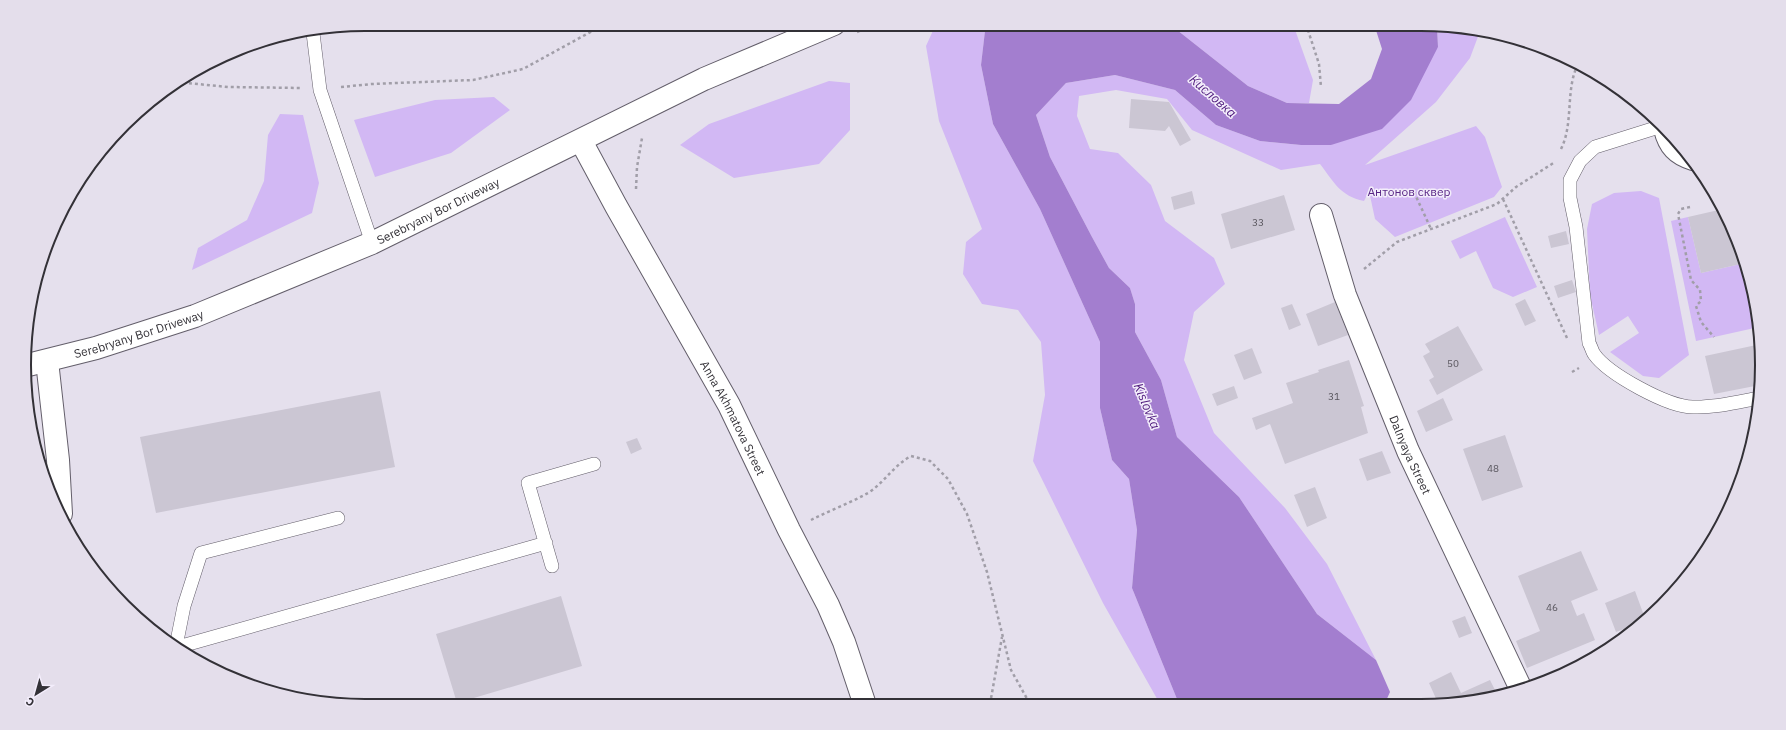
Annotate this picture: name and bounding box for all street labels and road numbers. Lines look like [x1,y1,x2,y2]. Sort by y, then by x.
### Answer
street label: Serebryany Bor Driveway [374,174,502,247]
street label: Serebryany Bor Driveway [72,306,206,361]
street label: Anna Akhmatova Street [698,358,769,478]
street label: Dalnyaya Street [1387,413,1435,496]

